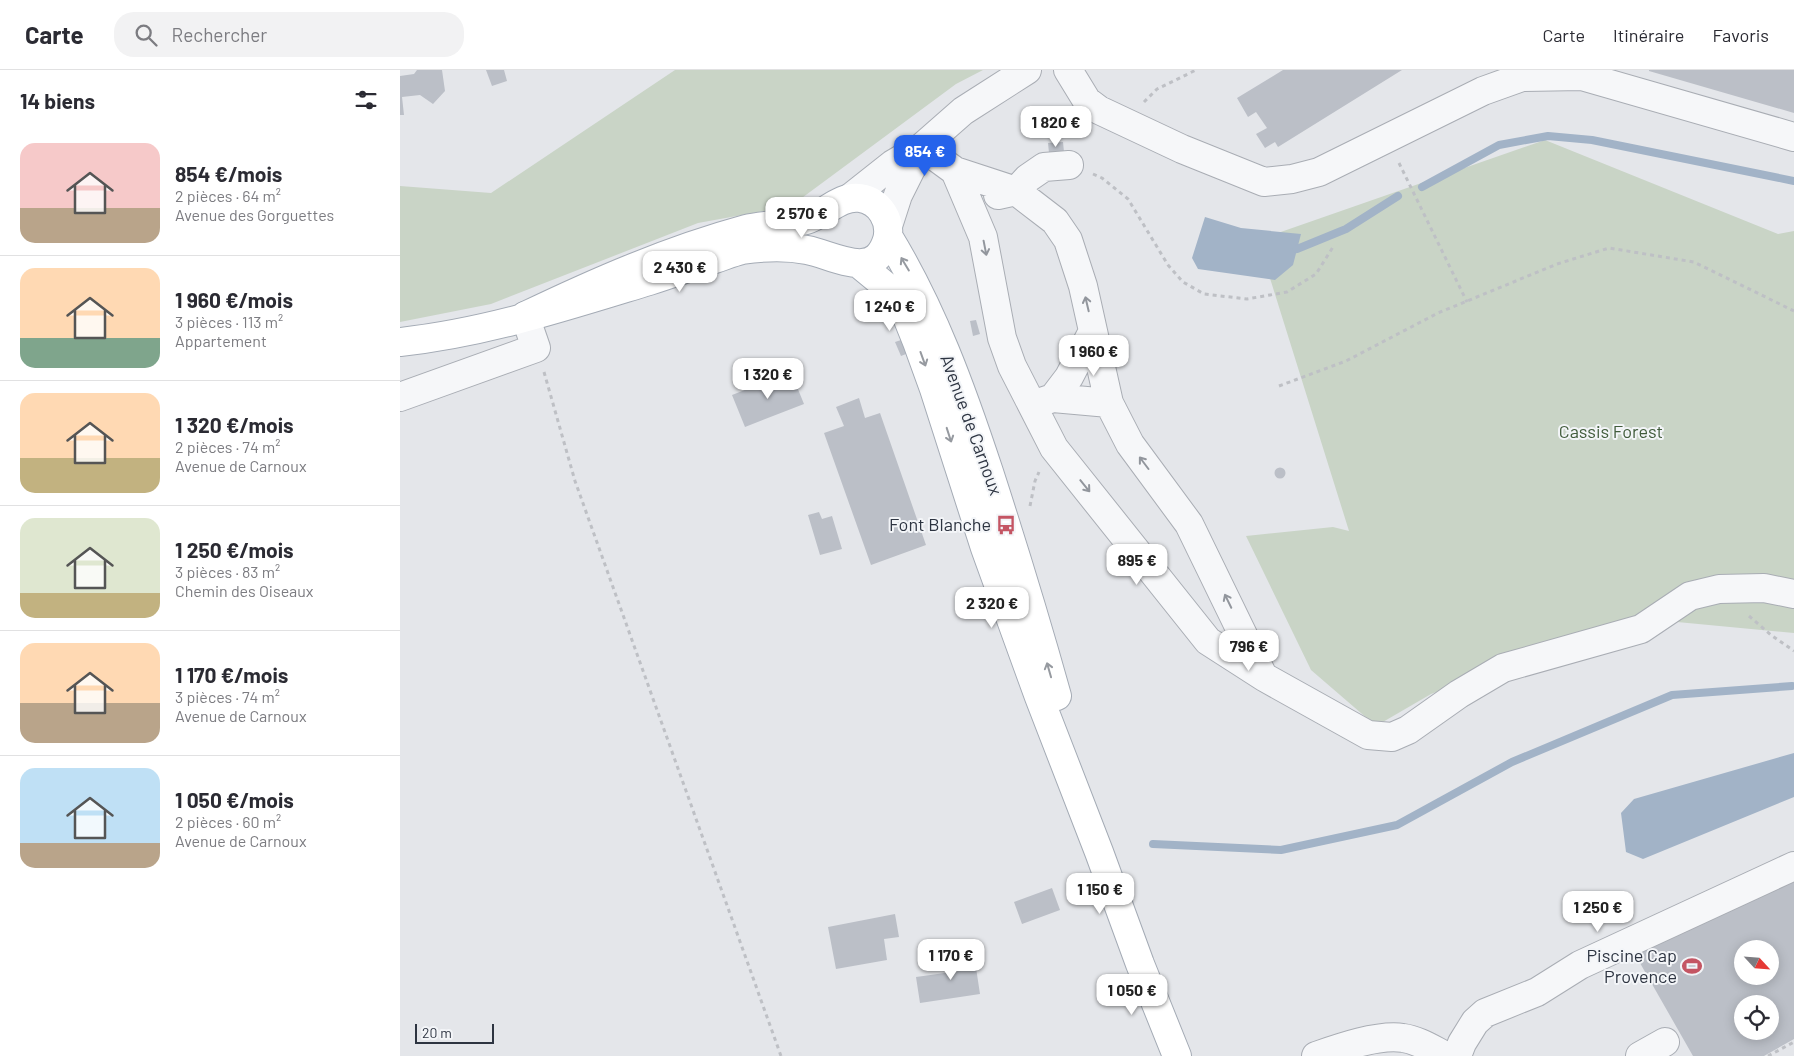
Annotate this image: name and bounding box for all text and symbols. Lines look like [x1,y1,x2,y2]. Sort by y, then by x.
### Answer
search box [114,12,464,57]
text: Carte [25,20,84,49]
icon: search [132,21,160,49]
text: Rechercher [172,23,267,46]
text: Carte [1542,24,1585,46]
text: Itinéraire [1613,24,1684,46]
text: Favoris [1712,24,1769,46]
icon: filters [352,86,380,114]
text: 14 biens [20,88,95,113]
pin: 1 820 € [1010,106,1102,148]
text: 1 820 € [1032,112,1080,131]
pin: 854 € [890,134,960,177]
text: 854 € [905,141,945,160]
text: 854 €/mois [175,161,282,186]
icon: home [60,163,120,223]
text: 2 pièces · 64 m² [175,186,281,205]
pin: 2 570 € [756,196,848,239]
text: 2 570 € [776,203,828,222]
text: Avenue des Gorguettes [175,205,334,224]
one-way arrow [981,240,991,256]
pin: 2 430 € [634,250,726,293]
text: 2 430 € [654,257,706,276]
one-way arrow [899,258,909,272]
text: 1 960 €/mois [175,287,293,312]
icon: home [60,288,120,348]
pin: 1 240 € [844,290,936,332]
text: 1 240 € [865,296,915,315]
one-way arrow [1082,297,1092,313]
text: 3 pièces · 113 m² [175,312,283,331]
text: Appartement [175,331,267,350]
pin: 1 960 € [1048,334,1140,377]
text: 1 960 € [1070,341,1118,360]
street label: Avenue de Carnoux [936,351,1008,498]
one-way arrow [920,352,929,367]
pin: 1 320 € [722,358,814,400]
text: 1 320 € [744,364,792,383]
text: 1 320 €/mois [175,412,294,437]
icon: home [60,413,120,473]
park label: Cassis Forest [1559,420,1663,442]
one-way arrow [945,427,955,443]
text: 2 pièces · 74 m² [175,437,280,456]
text: Avenue de Carnoux [175,456,307,475]
one-way arrow [1139,456,1149,470]
one-way arrow [1079,479,1090,492]
place label: Font Blanche [889,513,991,535]
bus stop icon: Font Blanche [995,514,1017,536]
text: 1 250 €/mois [175,537,294,562]
icon: home [60,538,120,598]
pin: 895 € [1102,544,1172,586]
text: 895 € [1117,550,1157,569]
text: 3 pièces · 83 m² [175,562,280,581]
text: Chemin des Oiseaux [175,581,313,600]
pin: 2 320 € [946,586,1038,629]
text: 2 320 € [966,593,1018,612]
one-way arrow [1222,594,1232,609]
pin: 796 € [1214,630,1284,672]
text: 796 € [1230,636,1268,655]
text: 1 170 €/mois [175,662,288,687]
icon: home [60,663,120,723]
one-way arrow [1044,663,1054,679]
text: 3 pièces · 74 m² [175,687,280,706]
text: Avenue de Carnoux [175,706,307,725]
text: 1 050 €/mois [175,787,294,812]
icon: home [60,788,120,848]
text: 2 pièces · 60 m² [175,812,281,831]
text: Avenue de Carnoux [175,831,307,850]
pin: 1 150 € [1054,872,1146,915]
text: 1 150 € [1077,879,1123,898]
pin: 1 250 € [1552,890,1644,933]
text: 1 250 € [1574,897,1622,916]
pin: 1 170 € [905,938,997,981]
north arrow [1734,940,1779,985]
map controls [1734,940,1779,1040]
place label: Piscine Cap Provence [1586,944,1677,987]
text: 1 170 € [929,945,973,964]
sports icon: Piscine Cap Provence [1681,955,1703,977]
pin: 1 050 € [1086,974,1178,1016]
text: 1 050 € [1107,980,1157,999]
button: locate [1734,995,1779,1040]
scale bar [415,1021,494,1044]
text: 20 m [422,1024,452,1041]

